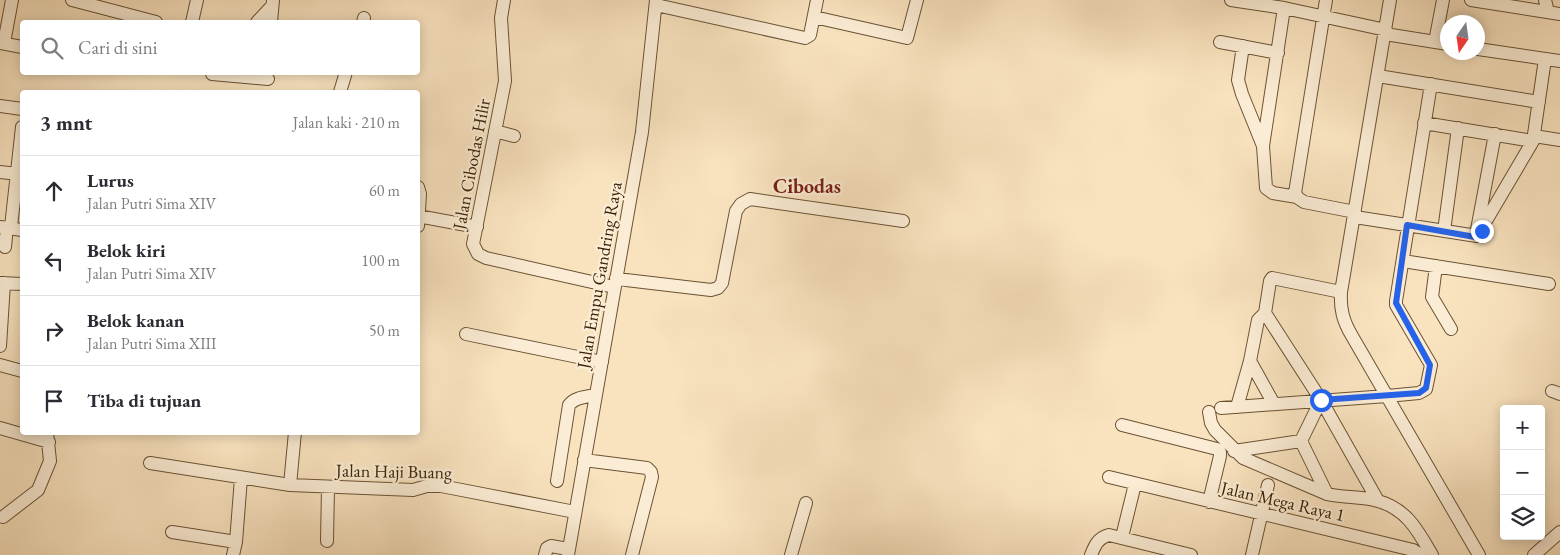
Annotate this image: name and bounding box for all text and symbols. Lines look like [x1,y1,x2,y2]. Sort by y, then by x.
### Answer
north arrow [1440,15,1485,60]
search box [20,20,420,75]
icon: search [38,34,66,62]
text: Cari di sini [78,35,157,60]
street label: Jalan Cibodas Hilir [447,97,495,233]
text: 3 mnt [40,109,92,136]
text: Jalan kaki · 210 m [293,112,400,133]
text: Lurus [87,168,134,193]
district label: Cibodas [773,173,841,199]
icon: ahead [40,177,68,205]
street label: Jalan Empu Gandring Raya [571,179,627,372]
text: 60 m [369,180,400,201]
text: Jalan Putri Sima XIV [87,193,216,214]
route end [1471,220,1494,243]
text: Belok kiri [87,238,166,263]
icon: left [40,247,68,275]
text: 100 m [361,250,400,271]
text: Jalan Putri Sima XIV [87,263,216,284]
text: Belok kanan [87,308,185,333]
icon: right [40,317,68,345]
text: 50 m [369,320,400,341]
text: Jalan Putri Sima XIII [87,333,216,354]
icon: arrive [40,387,68,415]
text: Tiba di tujuan [87,388,201,413]
route start [1310,389,1333,412]
map controls [1500,405,1545,540]
button: + [1500,405,1545,450]
button: − [1500,450,1545,495]
street label: Jalan Haji Buang [334,458,452,484]
street label: Jalan Mega Raya 1 [1217,475,1347,526]
button: layers [1500,495,1545,540]

